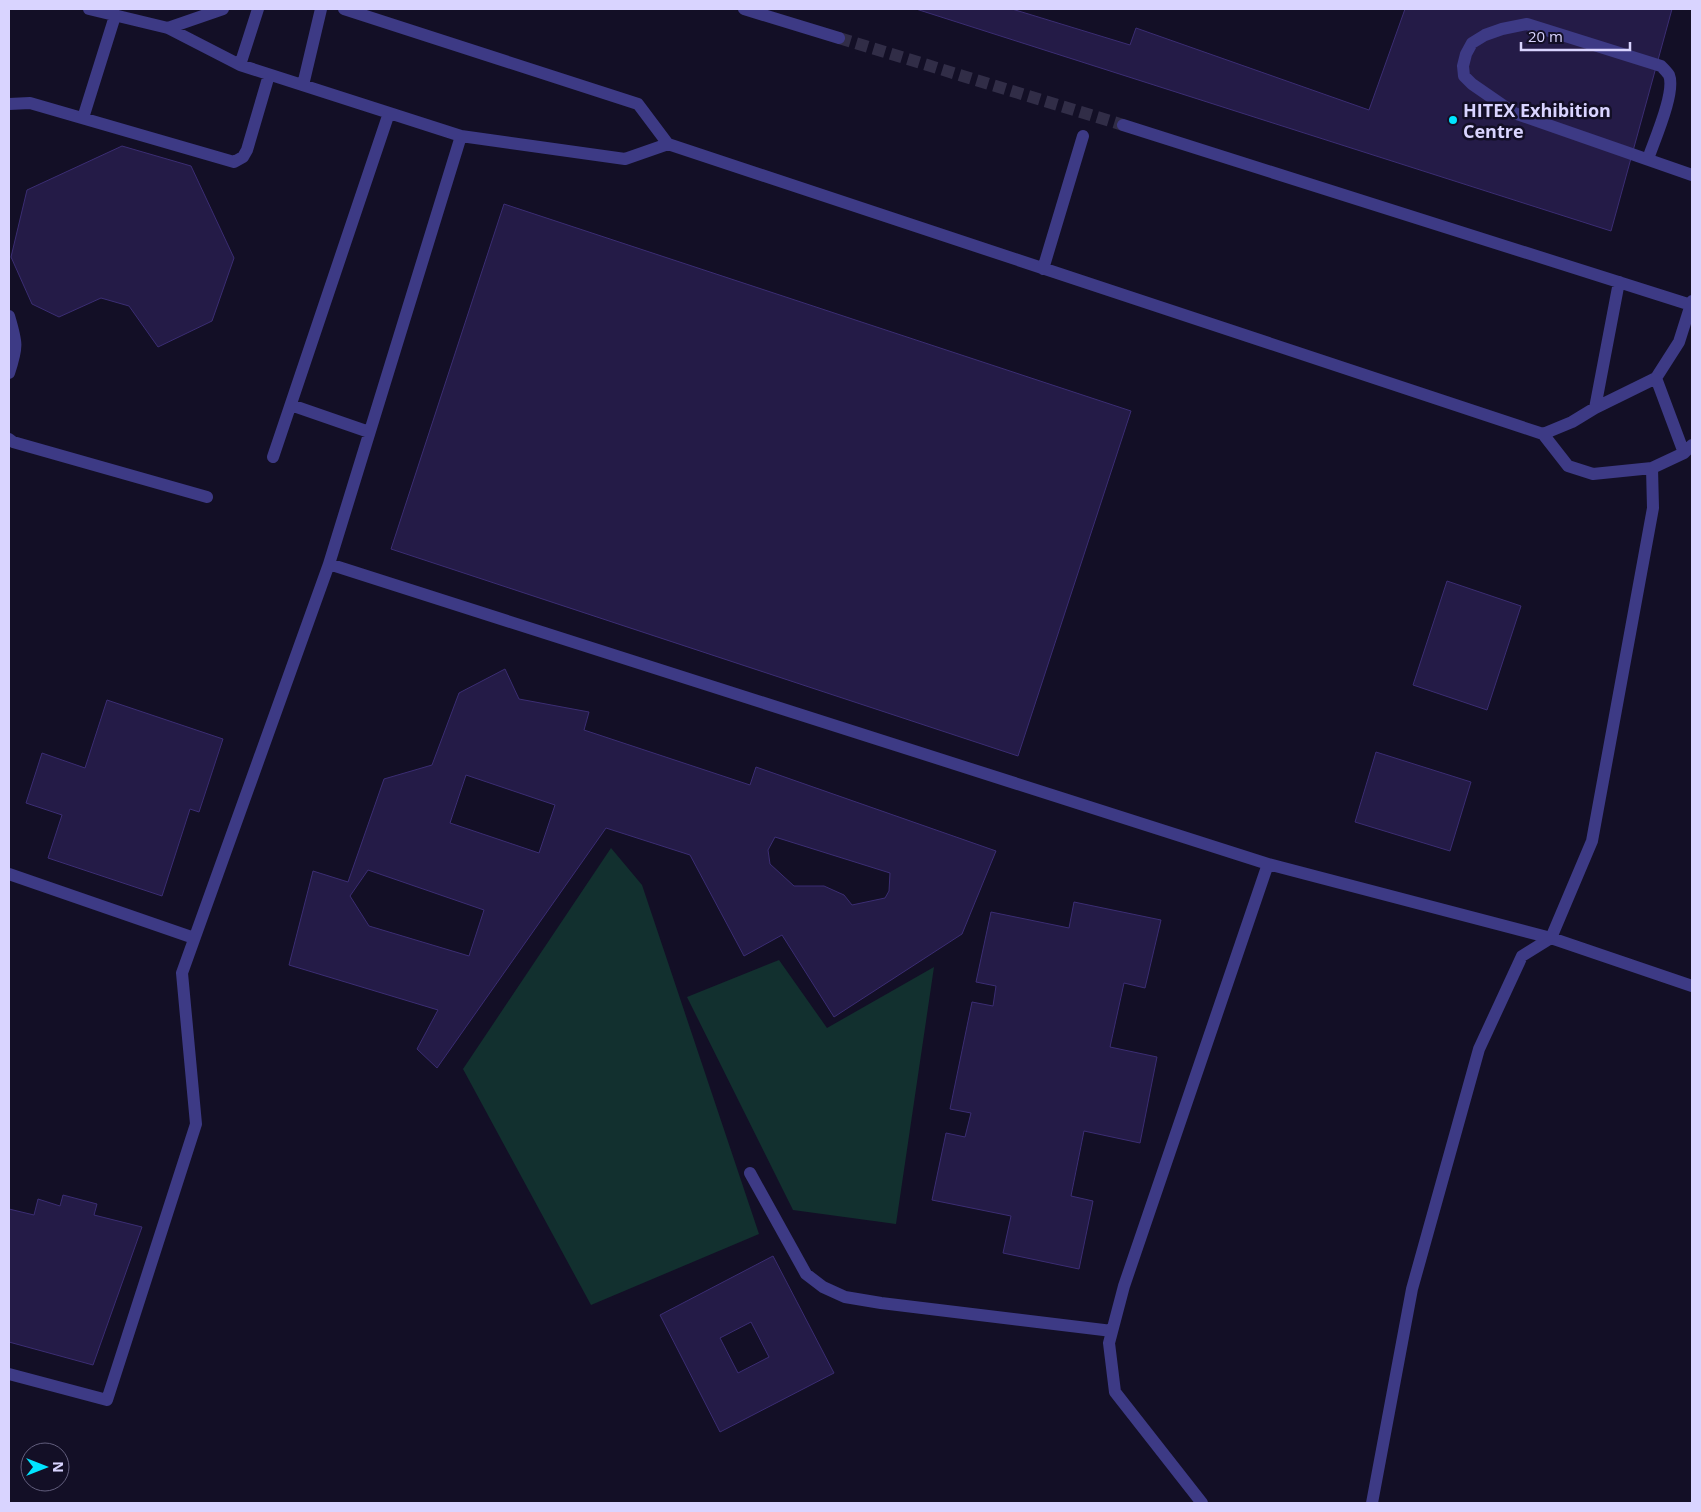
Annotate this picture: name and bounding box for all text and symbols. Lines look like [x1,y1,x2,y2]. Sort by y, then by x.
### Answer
scale bar [1521,20,1630,52]
text: 20 m [1528,26,1563,46]
place label: HITEX Exhibition Centre [1463,98,1611,143]
marker: HITEX Exhibition Centre [1447,114,1459,126]
north arrow [20,1442,70,1492]
text: N [49,1461,68,1473]

